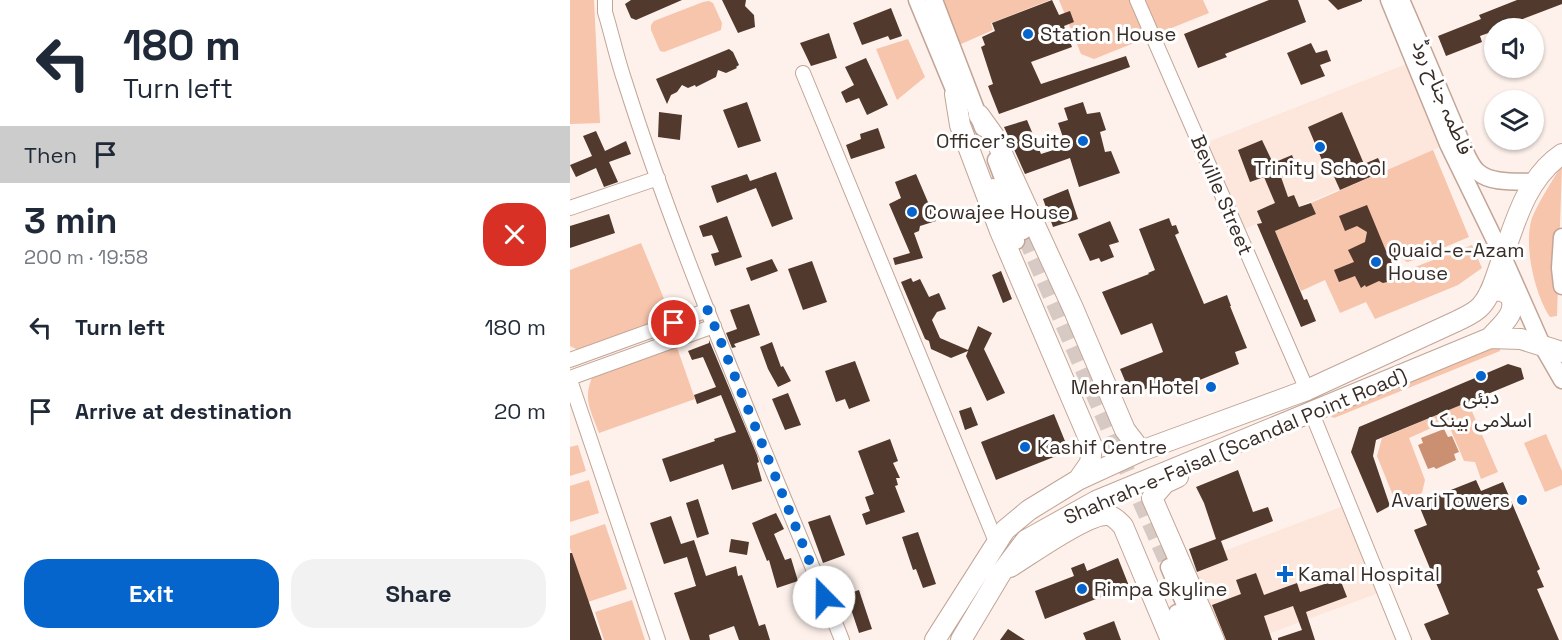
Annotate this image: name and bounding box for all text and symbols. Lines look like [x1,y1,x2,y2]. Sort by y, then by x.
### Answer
map controls [1484,18,1544,150]
button: sound [1484,18,1544,78]
text: 180 m [123,19,241,72]
place label: Station House [1040,21,1176,47]
icon: left [24,24,102,102]
marker: Station House [1021,27,1035,41]
street label: فاطمہ جناح روڈ [1405,35,1479,159]
text: Turn left [123,71,233,106]
button: layers [1484,90,1544,150]
place label: Officer's Suite [936,128,1071,154]
street label: Beville Street [1185,131,1259,259]
marker: Officer's Suite [1076,134,1090,148]
icon: arrive [89,138,122,171]
marker: Trinity School [1313,140,1327,154]
text: Then [24,141,77,169]
place label: Trinity School [1254,155,1386,181]
text: 3 min [24,198,118,244]
place label: Cowajee House [924,199,1070,225]
button: close [483,203,546,266]
marker: Cowajee House [905,205,919,219]
place label: Quaid-e-Azam House [1388,237,1524,286]
text: 200 m · 19:58 [24,244,148,270]
marker: Quaid-e-Azam House [1369,255,1383,269]
pin [648,297,699,348]
icon: arrive [657,306,690,339]
icon: left [24,311,57,344]
text: Turn left [75,313,165,341]
text: 180 m [484,313,546,341]
street label: Shahrah-e-Faisal (Scandal Point Road) [1060,362,1410,530]
marker: دبئی اسلامی بینک [1474,369,1488,383]
place label: Mehran Hotel [1071,374,1199,400]
marker: Mehran Hotel [1204,380,1218,394]
place label: دبئی اسلامی بینک [1430,384,1532,433]
icon: arrive [24,395,57,428]
text: Arrive at destination [75,397,292,425]
text: 20 m [494,397,546,425]
place label: Kashif Centre [1037,434,1167,460]
marker: Kashif Centre [1018,440,1032,454]
place label: Avari Towers [1391,487,1510,513]
marker: Avari Towers [1515,493,1529,507]
button: Exit [24,559,279,628]
button: Share [291,559,546,628]
place label: Kamal Hospital [1298,561,1440,587]
position arrow [792,565,856,629]
marker: Kamal Hospital [1276,565,1294,583]
place label: Rimpa Skyline [1094,576,1227,602]
marker: Rimpa Skyline [1075,582,1089,596]

